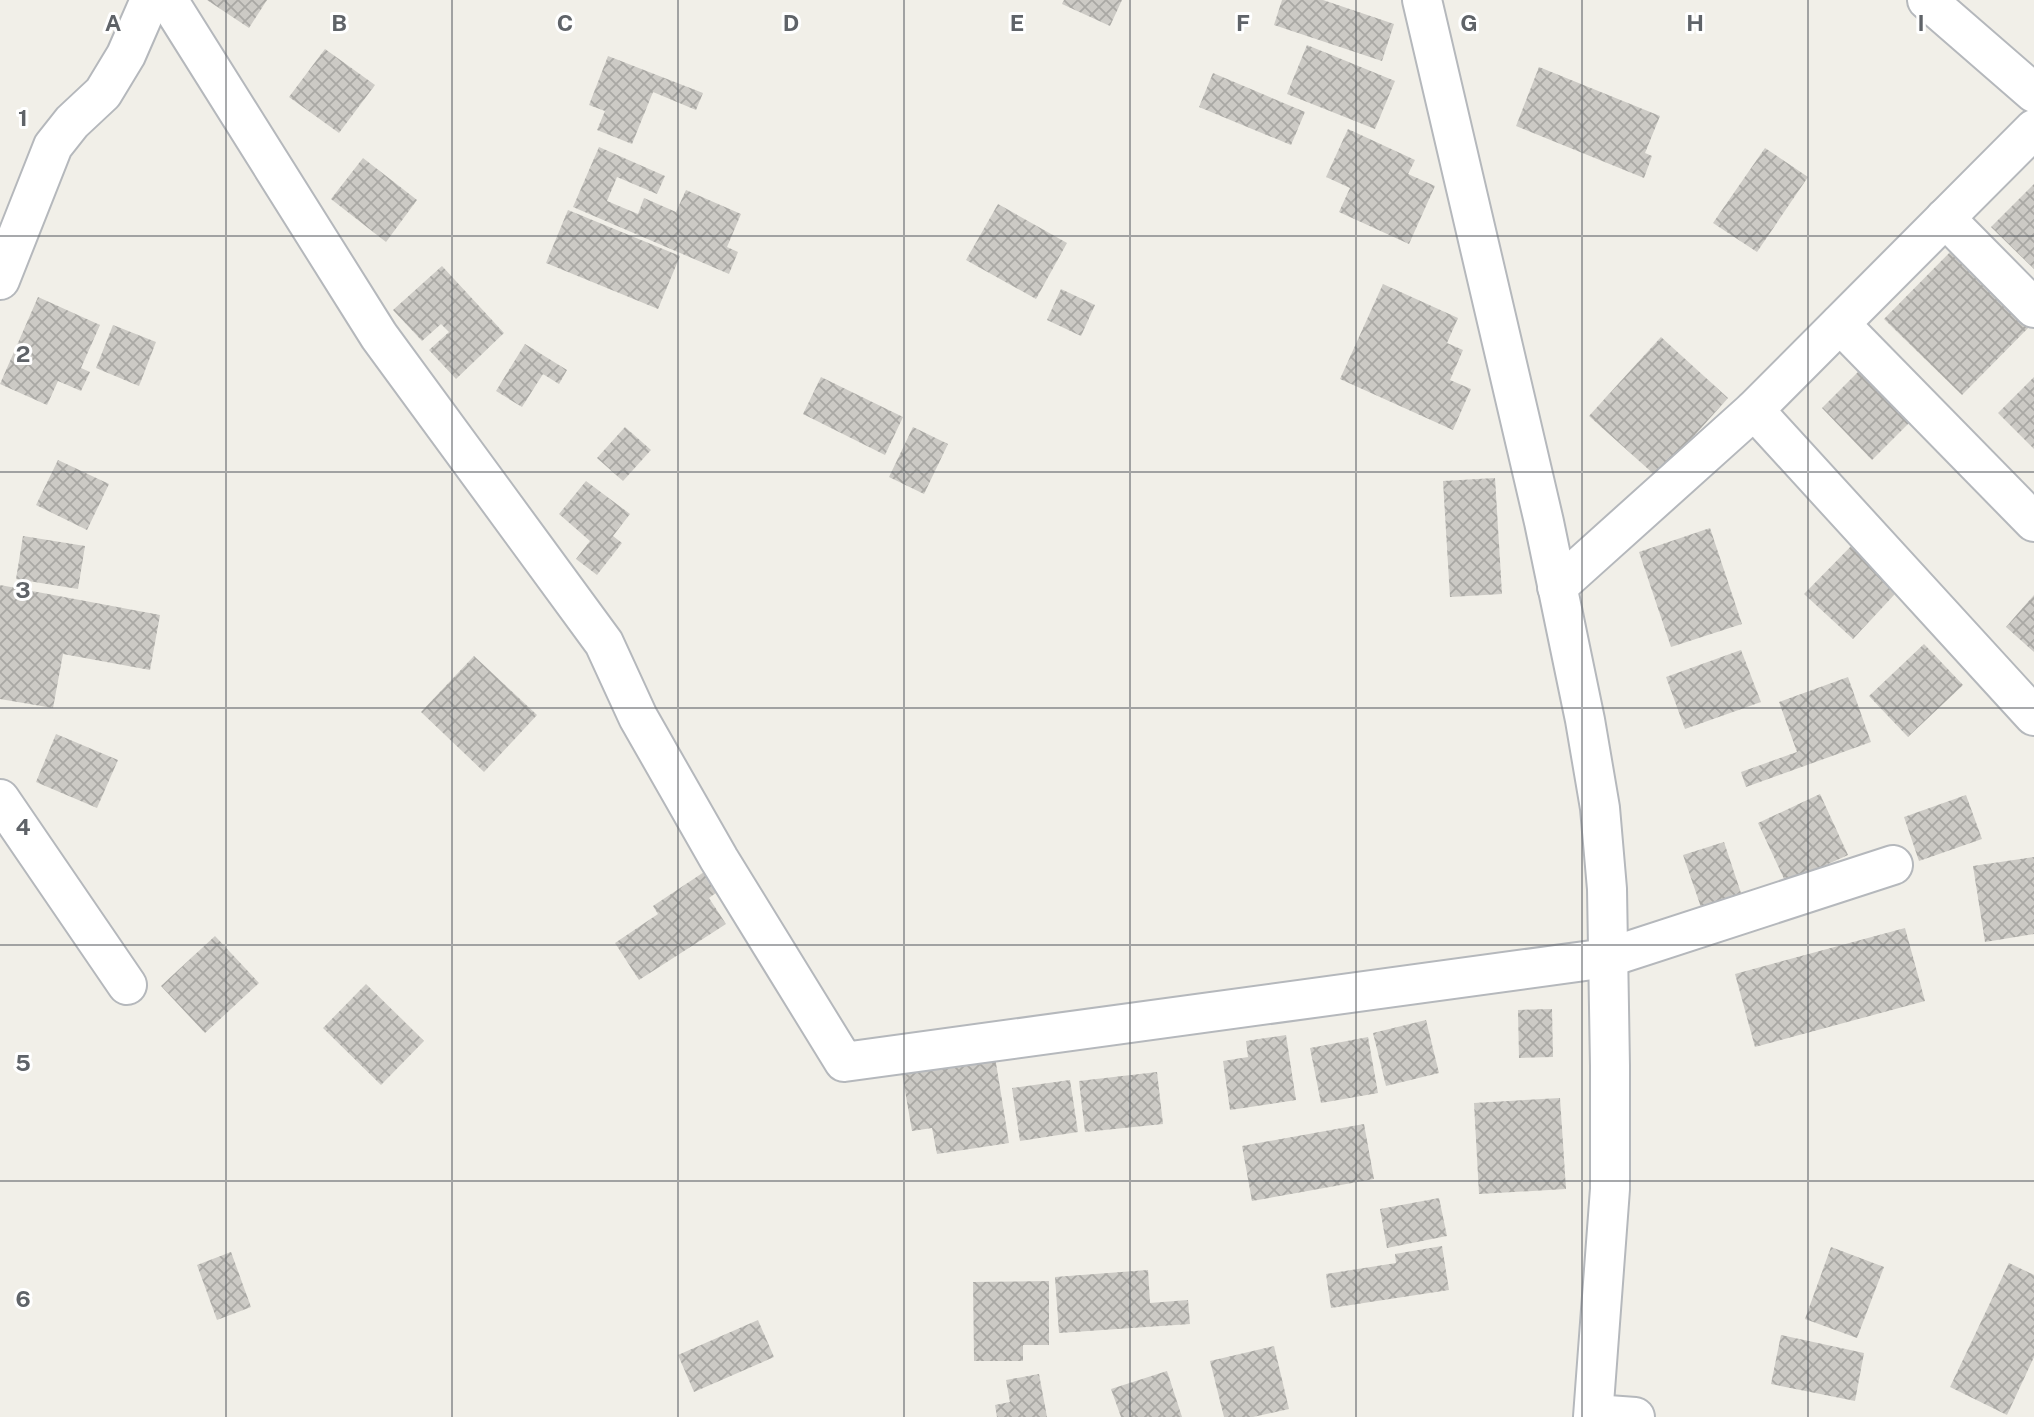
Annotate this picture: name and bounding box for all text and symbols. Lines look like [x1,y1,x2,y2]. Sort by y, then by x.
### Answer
text: A [105,9,122,36]
text: B [331,9,347,36]
text: C [557,9,573,36]
text: D [783,9,799,36]
text: E [1010,9,1024,36]
text: F [1236,9,1250,36]
text: G [1460,9,1478,36]
text: H [1686,9,1704,36]
text: I [1917,9,1925,36]
text: 1 [18,104,28,131]
text: 2 [16,340,30,367]
text: 3 [15,576,31,603]
text: 4 [15,813,31,840]
text: 5 [15,1049,31,1076]
text: 6 [15,1285,31,1312]

